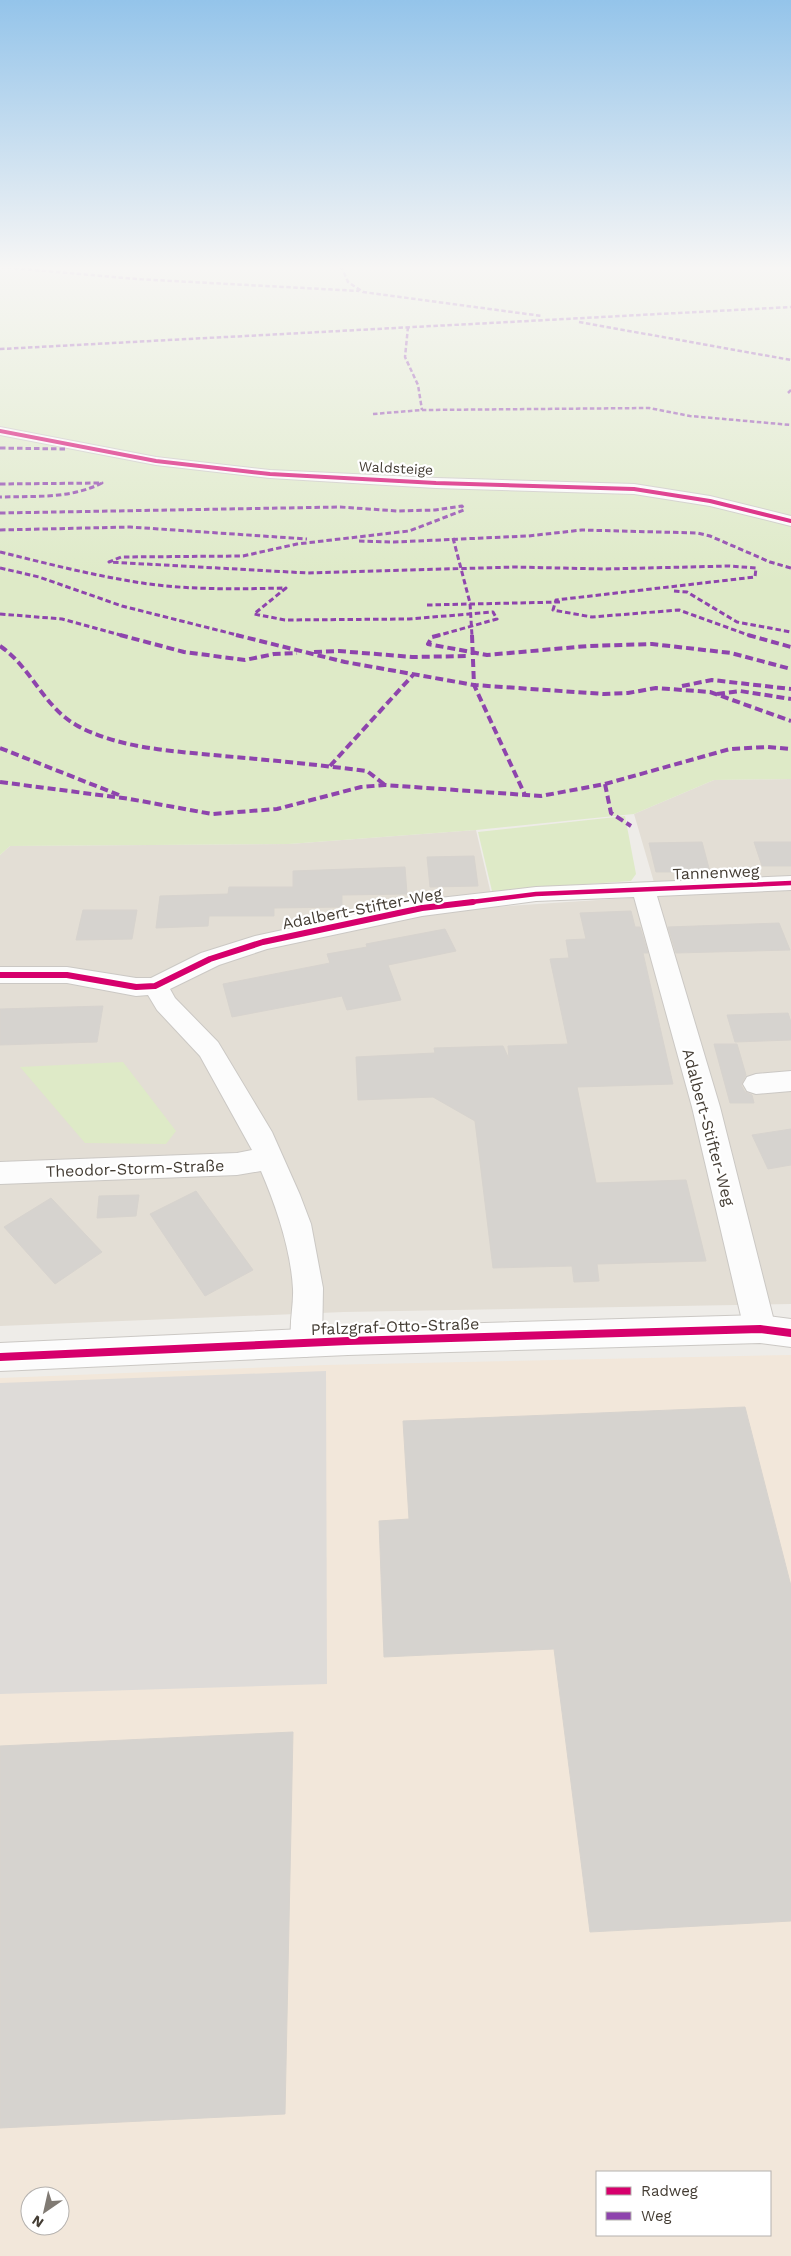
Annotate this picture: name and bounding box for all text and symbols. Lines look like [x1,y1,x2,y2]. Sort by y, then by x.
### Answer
street label: Waldsteige [358,458,434,478]
street label: Tannenweg [672,861,760,884]
street label: Adalbert-Stifter-Weg [281,884,444,933]
street label: Adalbert-Stifter-Weg [678,1046,739,1208]
street label: Theodor-Storm-Straße [46,1156,224,1181]
street label: Pfalzgraf-Otto-Straße [311,1314,480,1339]
legend [596,2171,771,2236]
text: Radweg [641,2182,698,2200]
north arrow [20,2186,70,2236]
text: Weg [641,2207,672,2225]
text: N [29,2212,47,2231]

